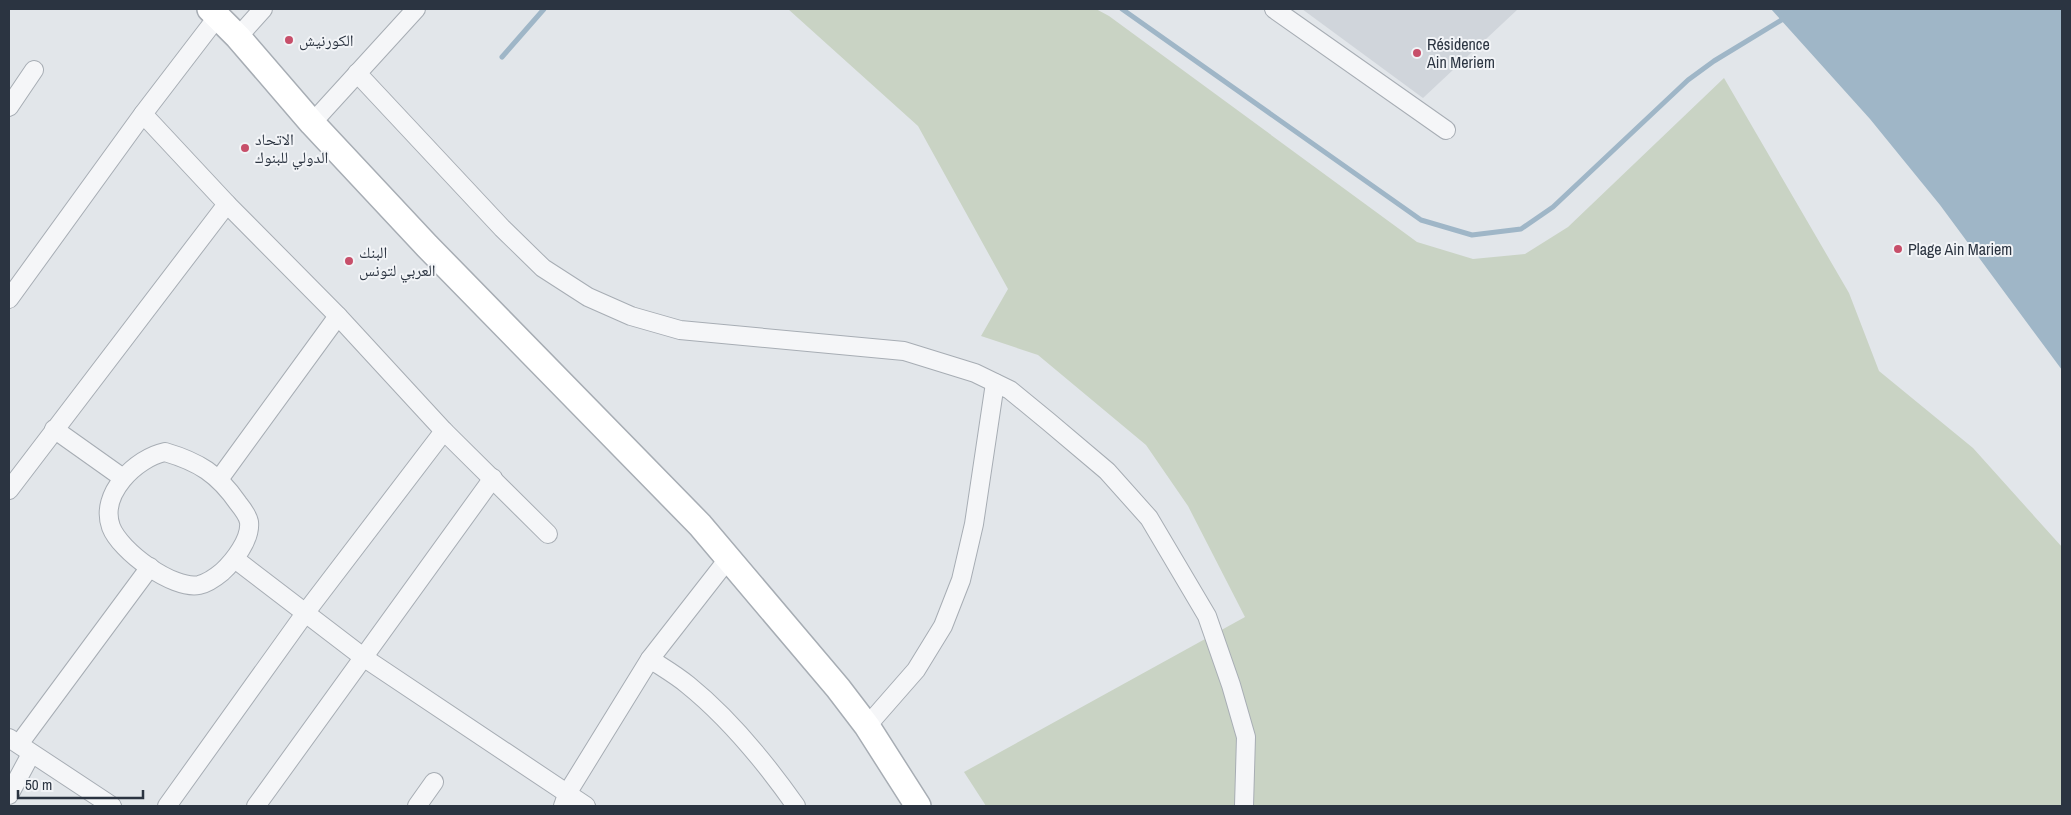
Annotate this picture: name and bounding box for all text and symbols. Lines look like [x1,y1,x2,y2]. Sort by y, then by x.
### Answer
place label: الكورنيش [299,29,354,51]
place label: Résidence Ain Meriem [1426,33,1495,73]
marker: الكورنيش [283,34,295,46]
marker: Résidence Ain Meriem [1411,47,1423,59]
place label: الاتحاد الدولي للبنوك [255,128,328,170]
marker: الاتحاد الدولي للبنوك [239,142,251,154]
place label: Plage Ain Mariem [1908,238,2012,260]
place label: البنك العربي لتونس [359,241,436,283]
marker: Plage Ain Mariem [1892,243,1904,255]
marker: البنك العربي لتونس [343,255,355,267]
scale bar [18,768,142,800]
text: 50 m [25,774,52,795]

